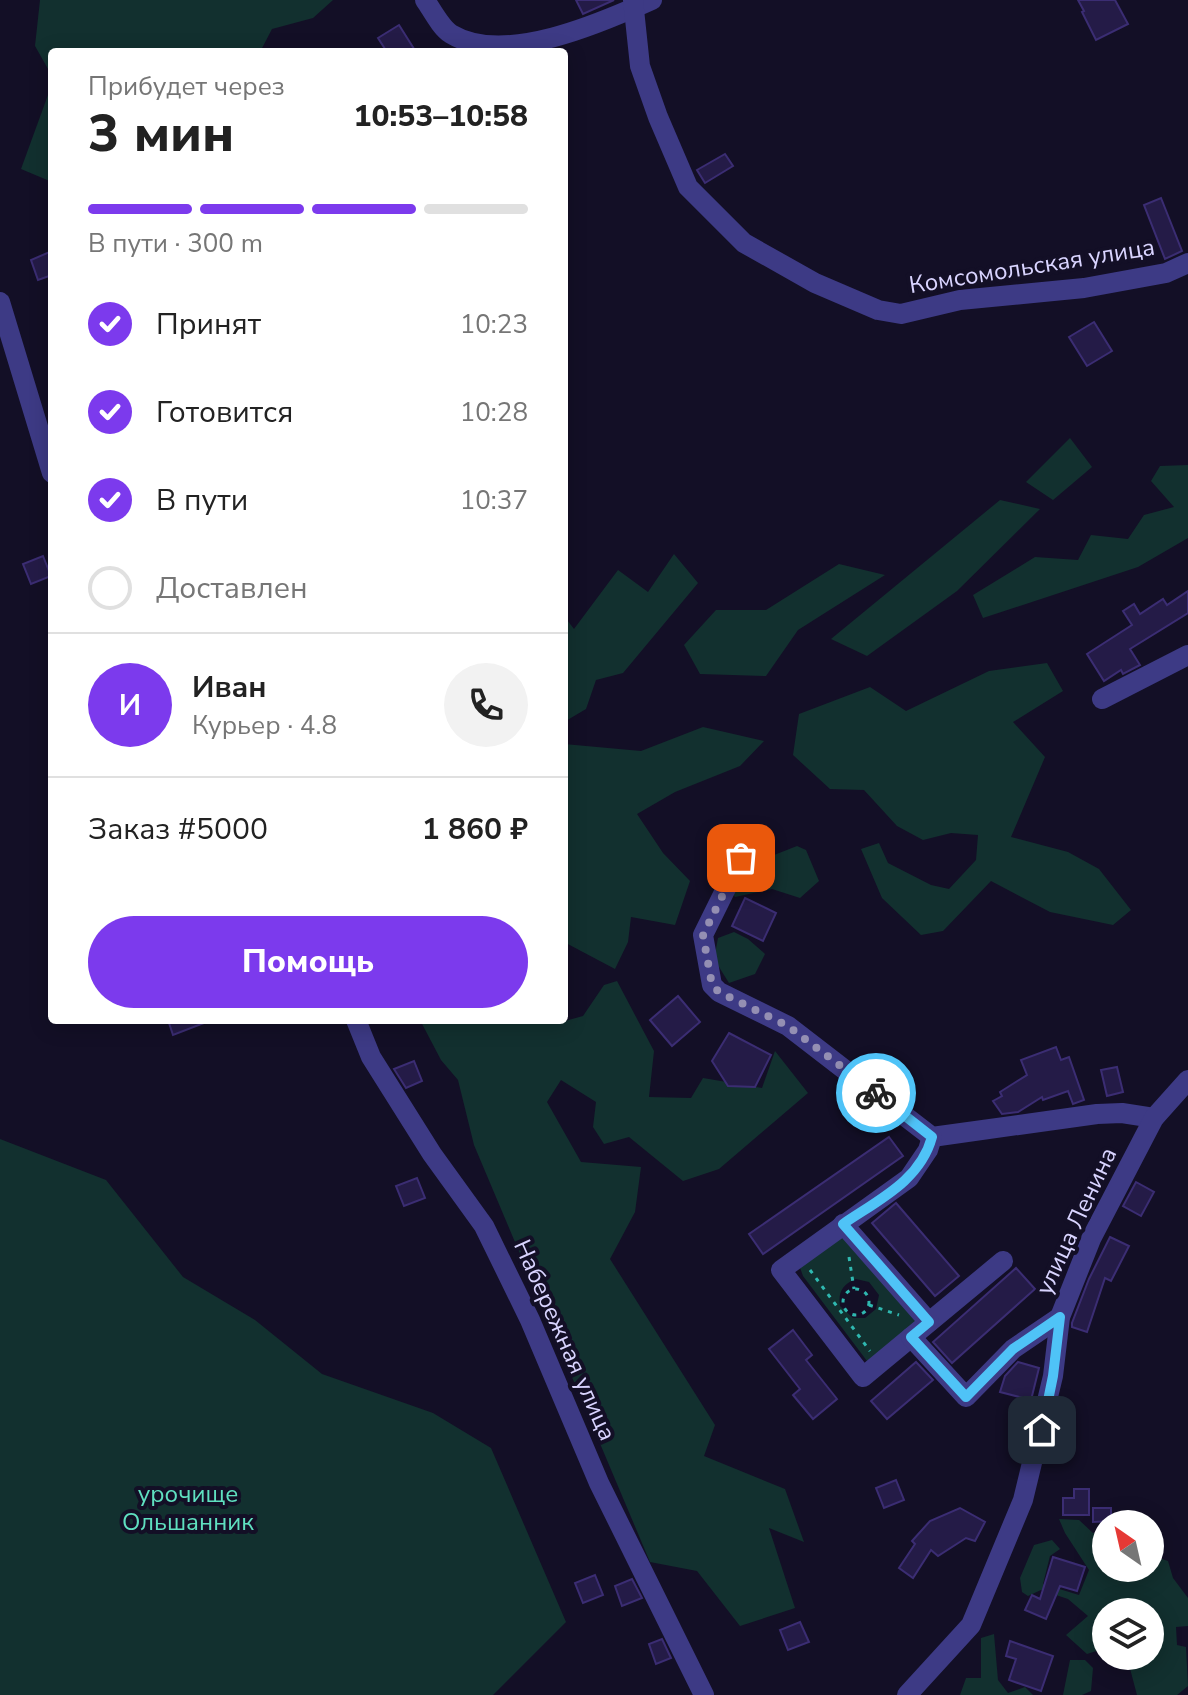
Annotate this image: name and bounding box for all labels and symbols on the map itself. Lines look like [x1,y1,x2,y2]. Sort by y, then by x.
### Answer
street label: Комсомольская улица [907,231,1157,301]
pin [707,824,775,892]
courier [836,1053,916,1133]
street label: улица Ленина [1028,1142,1124,1300]
street label: Набережная улица [506,1234,624,1446]
pin [1008,1396,1076,1464]
park label: урочище Ольшанник [122,1478,254,1538]
north arrow [1092,1510,1164,1582]

